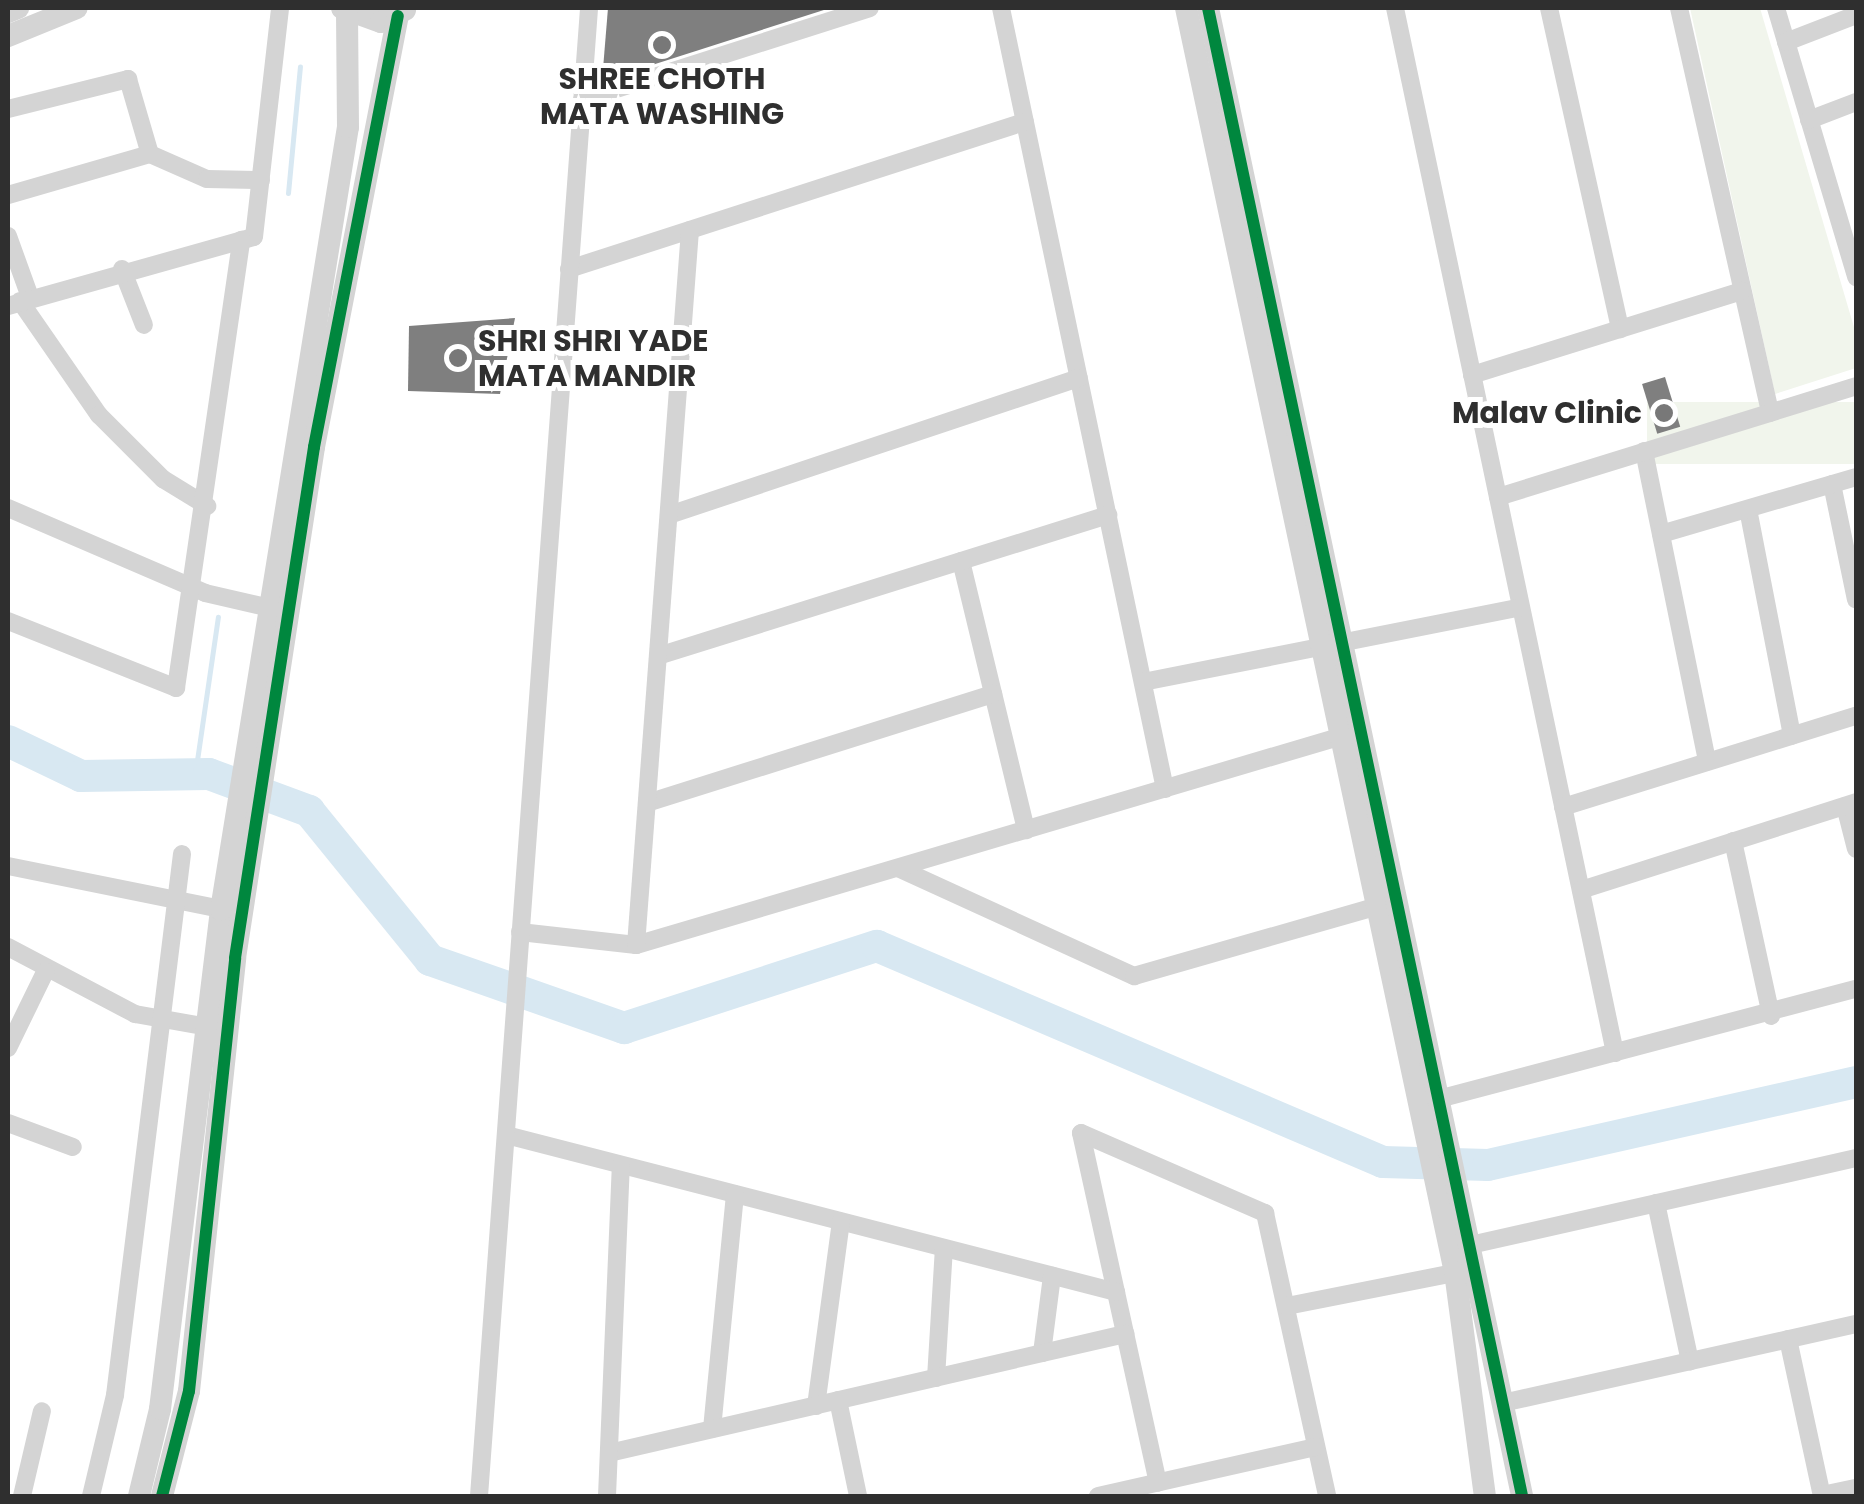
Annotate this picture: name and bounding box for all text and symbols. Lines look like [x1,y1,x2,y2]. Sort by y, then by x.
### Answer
marker: SHREE CHOTH MATA WASHING [651,34,673,56]
place label: SHREE CHOTH MATA WASHING [540,61,784,132]
place label: SHRI SHRI YADE MATA MANDIR [478,323,709,394]
marker: SHRI SHRI YADE MATA MANDIR [447,347,469,369]
place label: Malav Clinic [1452,395,1642,431]
marker: Malav Clinic [1651,400,1677,426]

